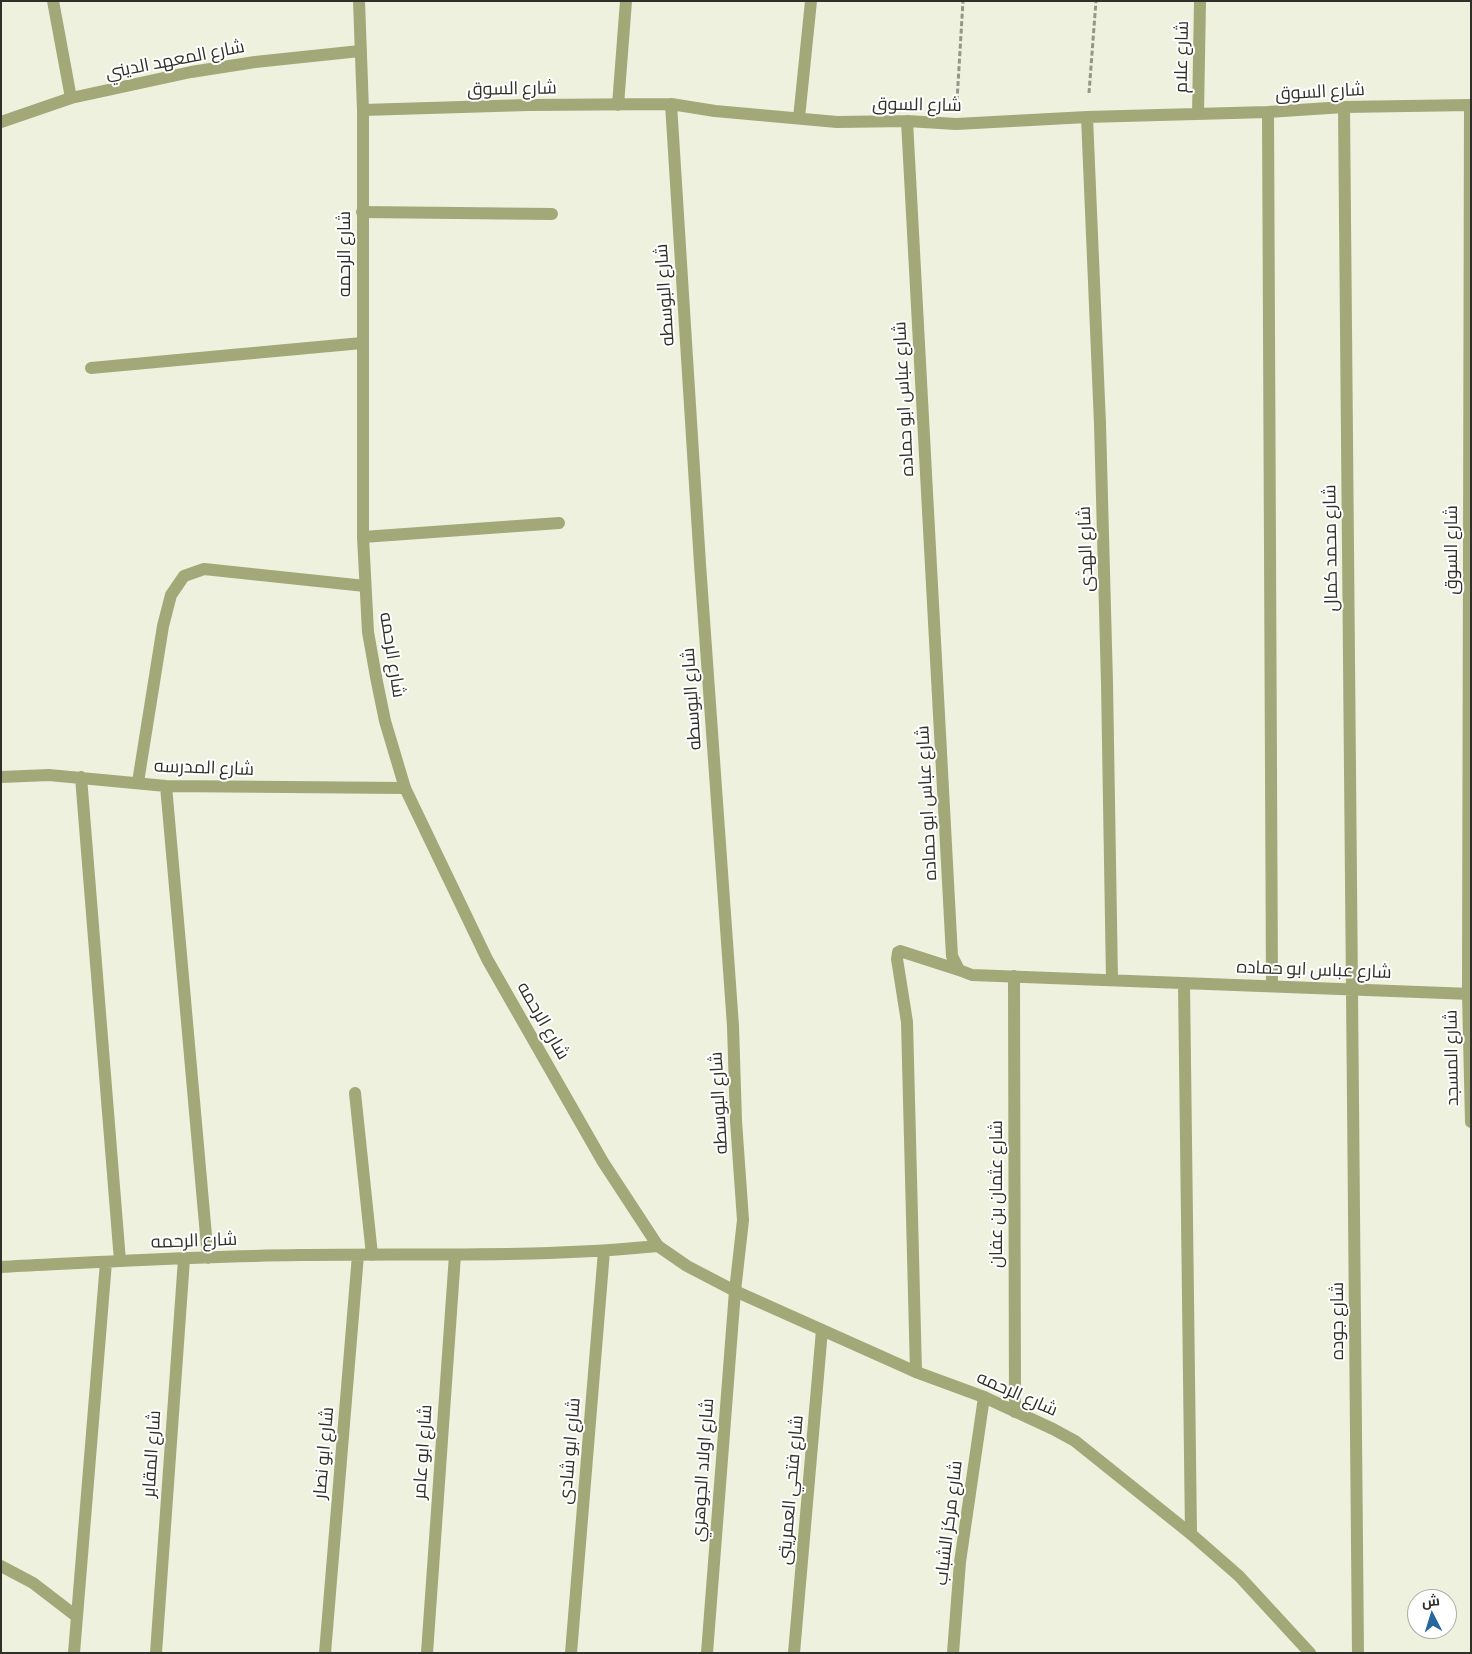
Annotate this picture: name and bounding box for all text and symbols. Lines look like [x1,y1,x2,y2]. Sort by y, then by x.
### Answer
street label: شارع علام [1171,21,1193,93]
street label: شارع المعهد الديني [104,36,246,84]
street label: شارع السوق [467,77,557,101]
street label: شارع السوق [1275,79,1365,105]
street label: شارع السوق [872,93,962,117]
street label: شارع الرحمه [334,211,356,297]
street label: شارع البوسطه [651,243,679,347]
street label: شارع عباس ابو حماده [889,321,919,477]
street label: شارع محمد كمال [1319,484,1343,612]
street label: شارع السوق [1441,505,1463,595]
street label: شارع الهدى [1074,506,1098,592]
street label: شارع الرحمه [375,611,409,699]
street label: شارع البوسطه [678,647,706,751]
street label: شارع عباس ابو حماده [912,725,942,881]
street label: شارع المدرسه [154,755,254,781]
street label: شارع عباس ابو حماده [1236,956,1392,984]
street label: شارع الرحمه [512,978,574,1064]
street label: شارع المسجد [1440,1010,1464,1106]
street label: شارع البوسطه [706,1051,732,1155]
street label: شارع عثمان بن عفان [986,1120,1008,1268]
street label: شارع الرحمه [151,1229,237,1253]
street label: شارع جوده [1327,1282,1349,1360]
street label: شارع الرحمه [973,1367,1061,1421]
street label: شارع ابو شادى [555,1397,585,1505]
street label: شارع اولاد الجوهري [687,1397,719,1543]
street label: شارع ابو عامر [409,1404,437,1500]
street label: شارع ابو نصار [309,1406,339,1500]
street label: شارع المقابر [138,1410,166,1498]
street label: شارع فتحي العمريتى [774,1414,808,1566]
street label: شارع مركز الشباب [931,1459,967,1587]
north arrow [1407,1589,1457,1639]
text: ش [1421,1589,1441,1611]

